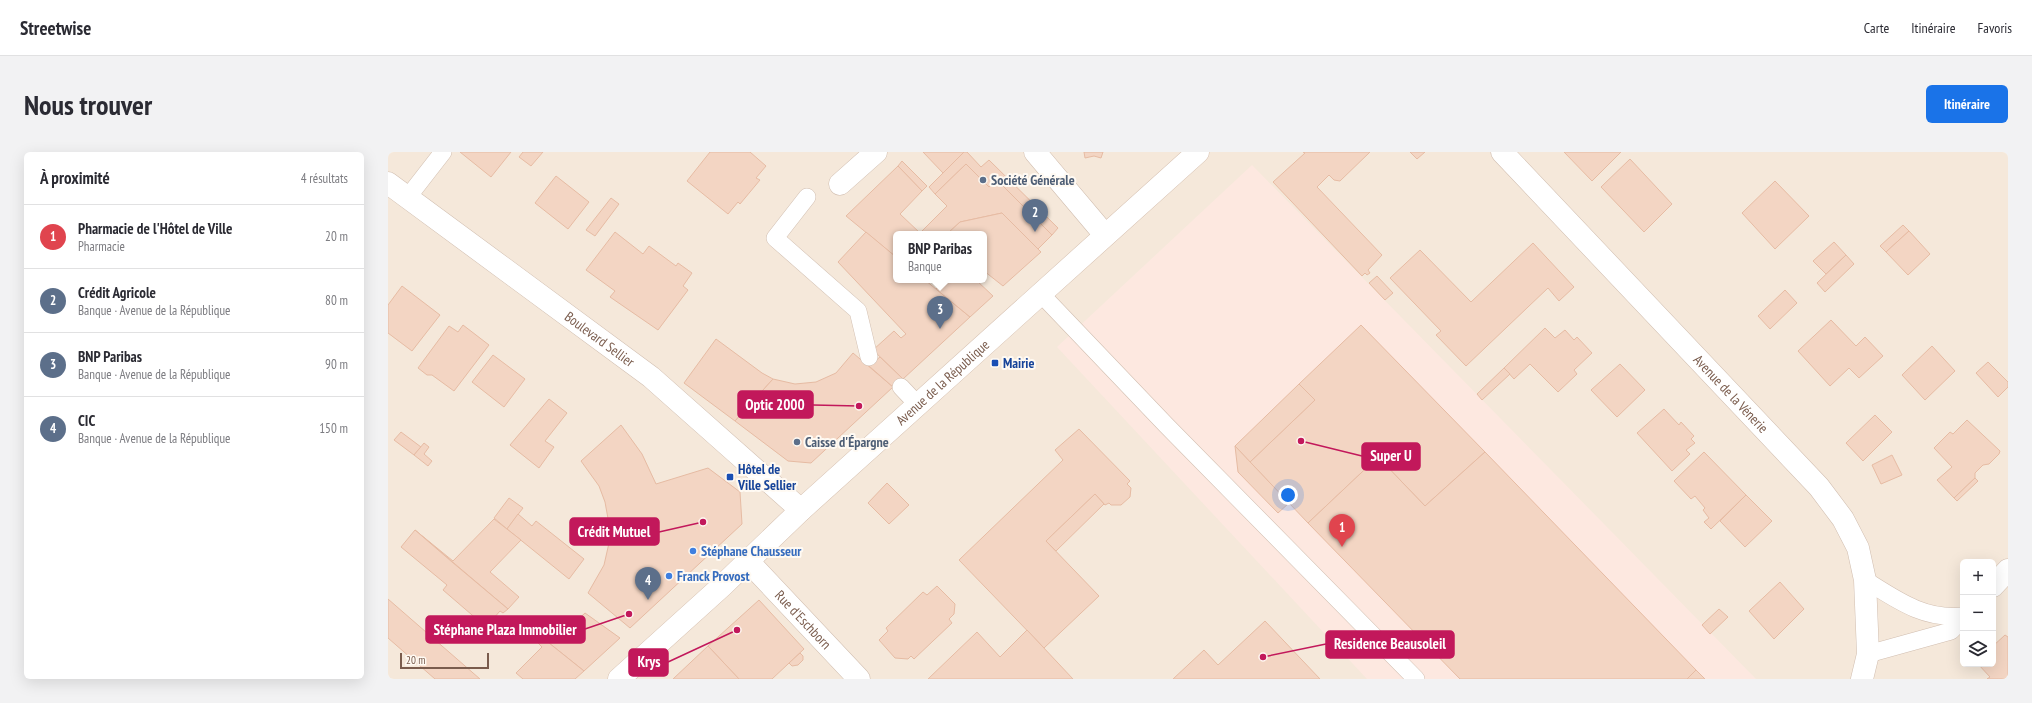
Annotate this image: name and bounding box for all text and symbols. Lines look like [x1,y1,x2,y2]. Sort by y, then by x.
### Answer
text: Streetwise [20,16,91,40]
text: Carte [1864,19,1889,37]
text: Itinéraire [1911,19,1956,37]
text: Favoris [1978,19,2012,37]
button: Itinéraire [1926,85,2008,123]
text: Nous trouver [24,86,152,123]
text: À proximité [40,167,110,189]
text: 4 résultats [301,170,348,187]
place label: Société Générale [991,171,1075,189]
marker: Société Générale [978,175,988,185]
pin: 2 [1022,199,1048,232]
text: Pharmacie de l'Hôtel de Ville [78,219,232,238]
text: 1 [50,228,56,245]
text: 20 m [325,228,348,245]
popup [893,231,987,283]
text: Pharmacie [78,238,125,255]
text: BNP Paribas [908,239,972,258]
text: Banque [908,258,942,275]
text: Crédit Agricole [78,283,156,302]
text: 2 [50,292,56,309]
text: 80 m [325,292,348,309]
pin: 3 [927,296,953,329]
text: Banque · Avenue de la République [78,302,230,319]
street label: Boulevard Sellier [561,307,638,371]
street label: Avenue de la République [892,335,993,429]
text: BNP Paribas [78,347,142,366]
street label: Avenue de la Vénerie [1690,351,1772,437]
place label: Mairie [1003,354,1034,372]
text: 3 [50,356,56,373]
text: 90 m [325,356,348,373]
marker: Mairie [990,358,1000,368]
text: Banque · Avenue de la République [78,366,230,383]
callout: Optic 2000 [738,391,813,418]
text: Optic 2000 [745,395,805,414]
text: CIC [78,411,95,430]
text: 4 [50,420,56,437]
text: 150 m [319,420,348,437]
text: Banque · Avenue de la République [78,430,230,447]
place label: Caisse d'Épargne [805,433,889,451]
marker: Caisse d'Épargne [792,437,802,447]
callout: Super U [1362,443,1420,470]
text: Super U [1370,446,1412,465]
place label: Hôtel de Ville Sellier [737,460,797,494]
marker: Hôtel de Ville Sellier [725,472,735,482]
your location [1278,485,1298,505]
pin: 1 [1329,514,1355,547]
callout: Crédit Mutuel [570,518,659,545]
text: Crédit Mutuel [578,522,651,541]
place label: Stéphane Chausseur [701,542,802,560]
marker: Stéphane Chausseur [688,546,698,556]
map controls [1960,559,1996,667]
button: + [1960,559,1996,595]
pin: 4 [635,567,661,600]
place label: Franck Provost [677,567,749,585]
marker: Franck Provost [664,571,674,581]
street label: Rue d'Eschborn [771,587,835,653]
button: − [1960,595,1996,631]
callout: Stéphane Plaza Immobilier [426,616,585,643]
text: Stéphane Plaza Immobilier [433,620,577,639]
callout: Residence Beausoleil [1326,631,1454,658]
button: layers [1960,631,1996,667]
text: Residence Beausoleil [1334,634,1446,653]
callout: Krys [629,649,668,676]
scale bar [400,651,489,670]
text: Krys [637,652,661,671]
text: 20 m [406,653,425,667]

